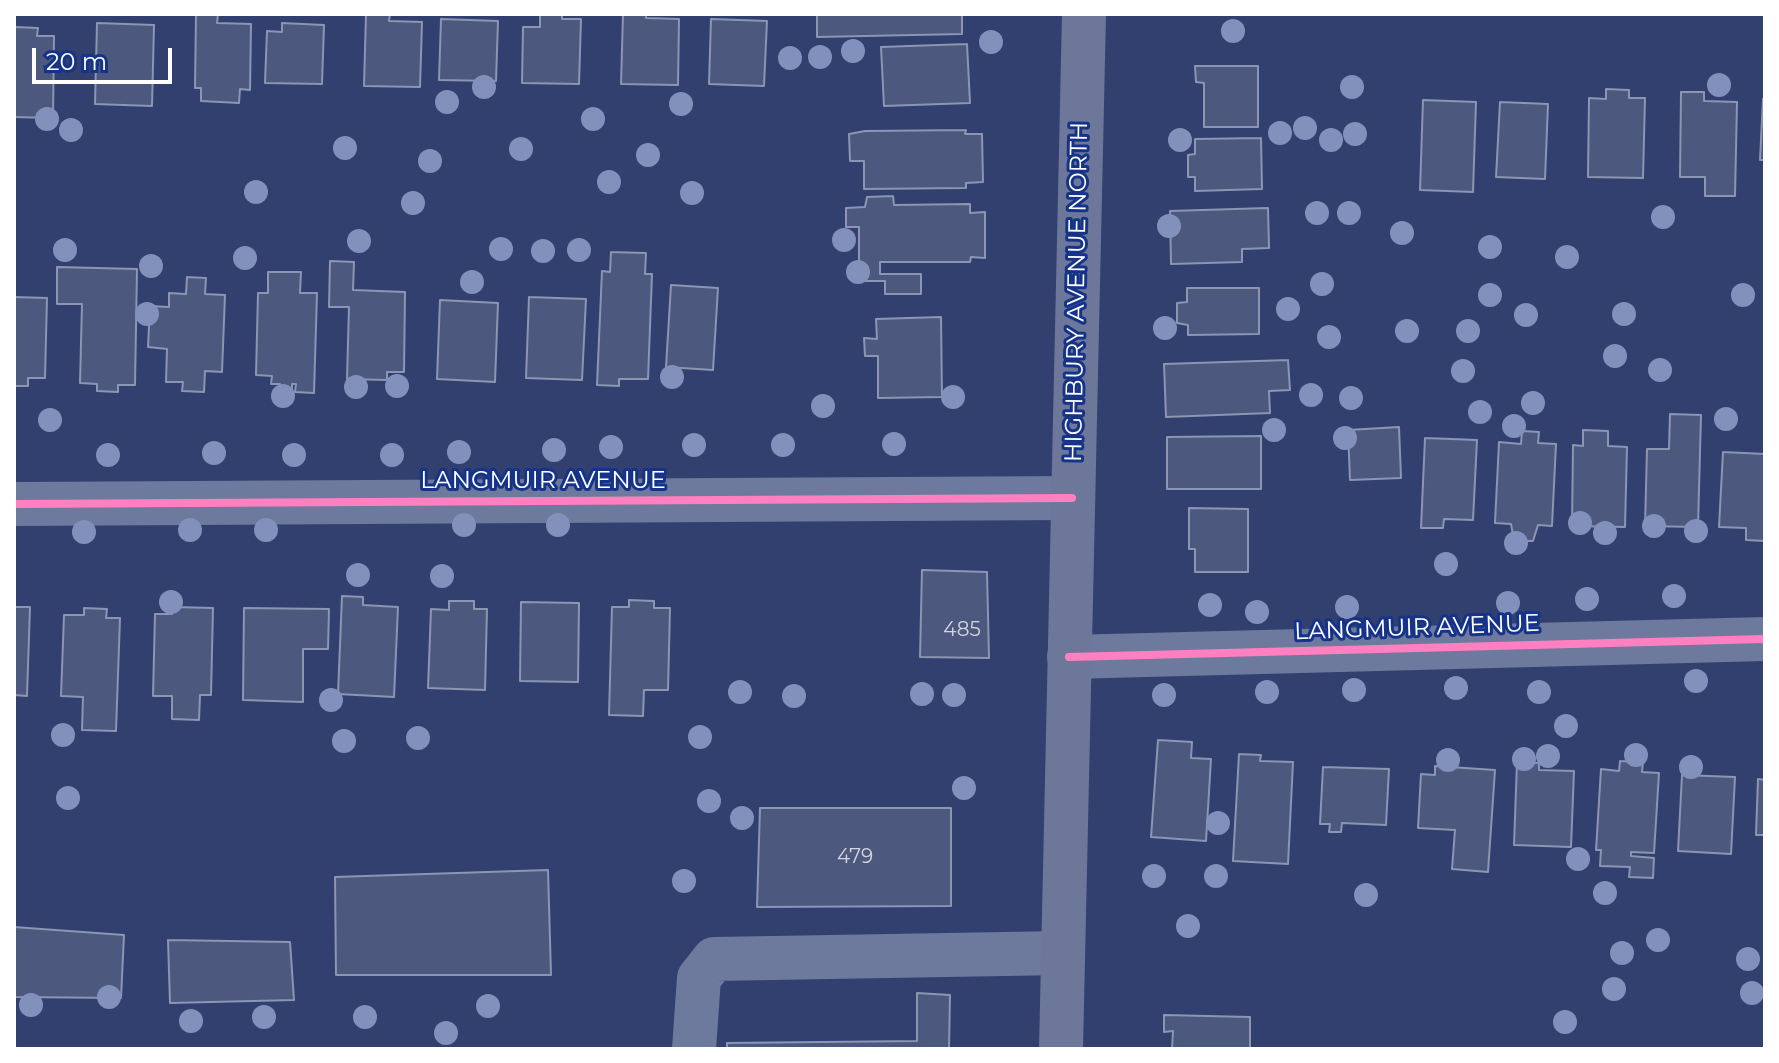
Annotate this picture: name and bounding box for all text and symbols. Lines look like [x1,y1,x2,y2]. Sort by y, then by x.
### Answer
scale bar [36,32,176,82]
text: 20 m [46,47,107,76]
street label: HIGHBURY AVENUE NORTH [1060,122,1094,462]
street label: LANGMUIR AVENUE [420,467,666,495]
street label: LANGMUIR AVENUE [1294,609,1540,647]
house number: 485 [943,618,981,642]
house number: 479 [837,845,873,869]

